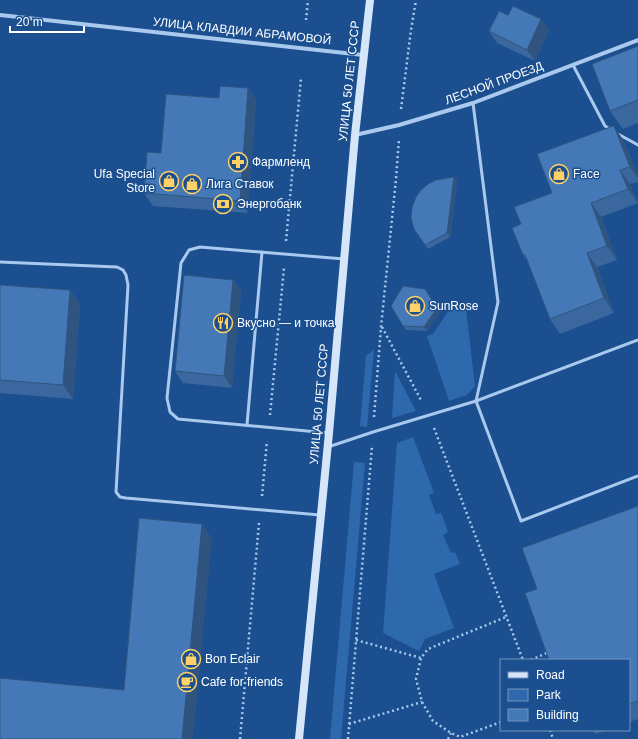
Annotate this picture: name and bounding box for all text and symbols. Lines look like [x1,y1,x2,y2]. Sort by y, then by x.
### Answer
scale bar [10,8,84,34]
street label: УЛИЦА КЛАВДИИ АБРАМОВОЙ [152,14,332,47]
text: 20 m [16,15,43,29]
street label: УЛИЦА 50 ЛЕТ СССР [336,20,362,142]
street label: ЛЕСНОЙ ПРОЕЗД [443,58,545,107]
pharmacy icon: Фармленд [227,151,249,173]
place label: Фармленд [252,155,310,169]
shop icon: Face [548,163,570,185]
place label: Ufa Special Store [94,167,155,195]
place label: Face [573,167,600,181]
shop icon: Ufa Special Store [158,170,180,192]
shop icon: Лига Ставок [181,173,203,195]
place label: Лига Ставок [206,177,274,191]
bank icon: Энергобанк [212,193,234,215]
place label: Энергобанк [237,197,302,211]
shop icon: SunRose [404,295,426,317]
place label: SunRose [429,299,479,313]
restaurant icon: Вкусно — и точка [212,312,234,334]
place label: Вкусно — и точка [237,316,335,330]
street label: УЛИЦА 50 ЛЕТ СССР [307,343,331,465]
shop icon: Bon Eclair [180,648,202,670]
place label: Bon Eclair [205,652,260,666]
legend [500,659,630,731]
text: Road [536,668,565,682]
cafe icon: Cafe for friends [176,671,198,693]
place label: Cafe for friends [201,675,283,689]
text: Park [536,688,562,702]
text: Building [536,708,579,722]

